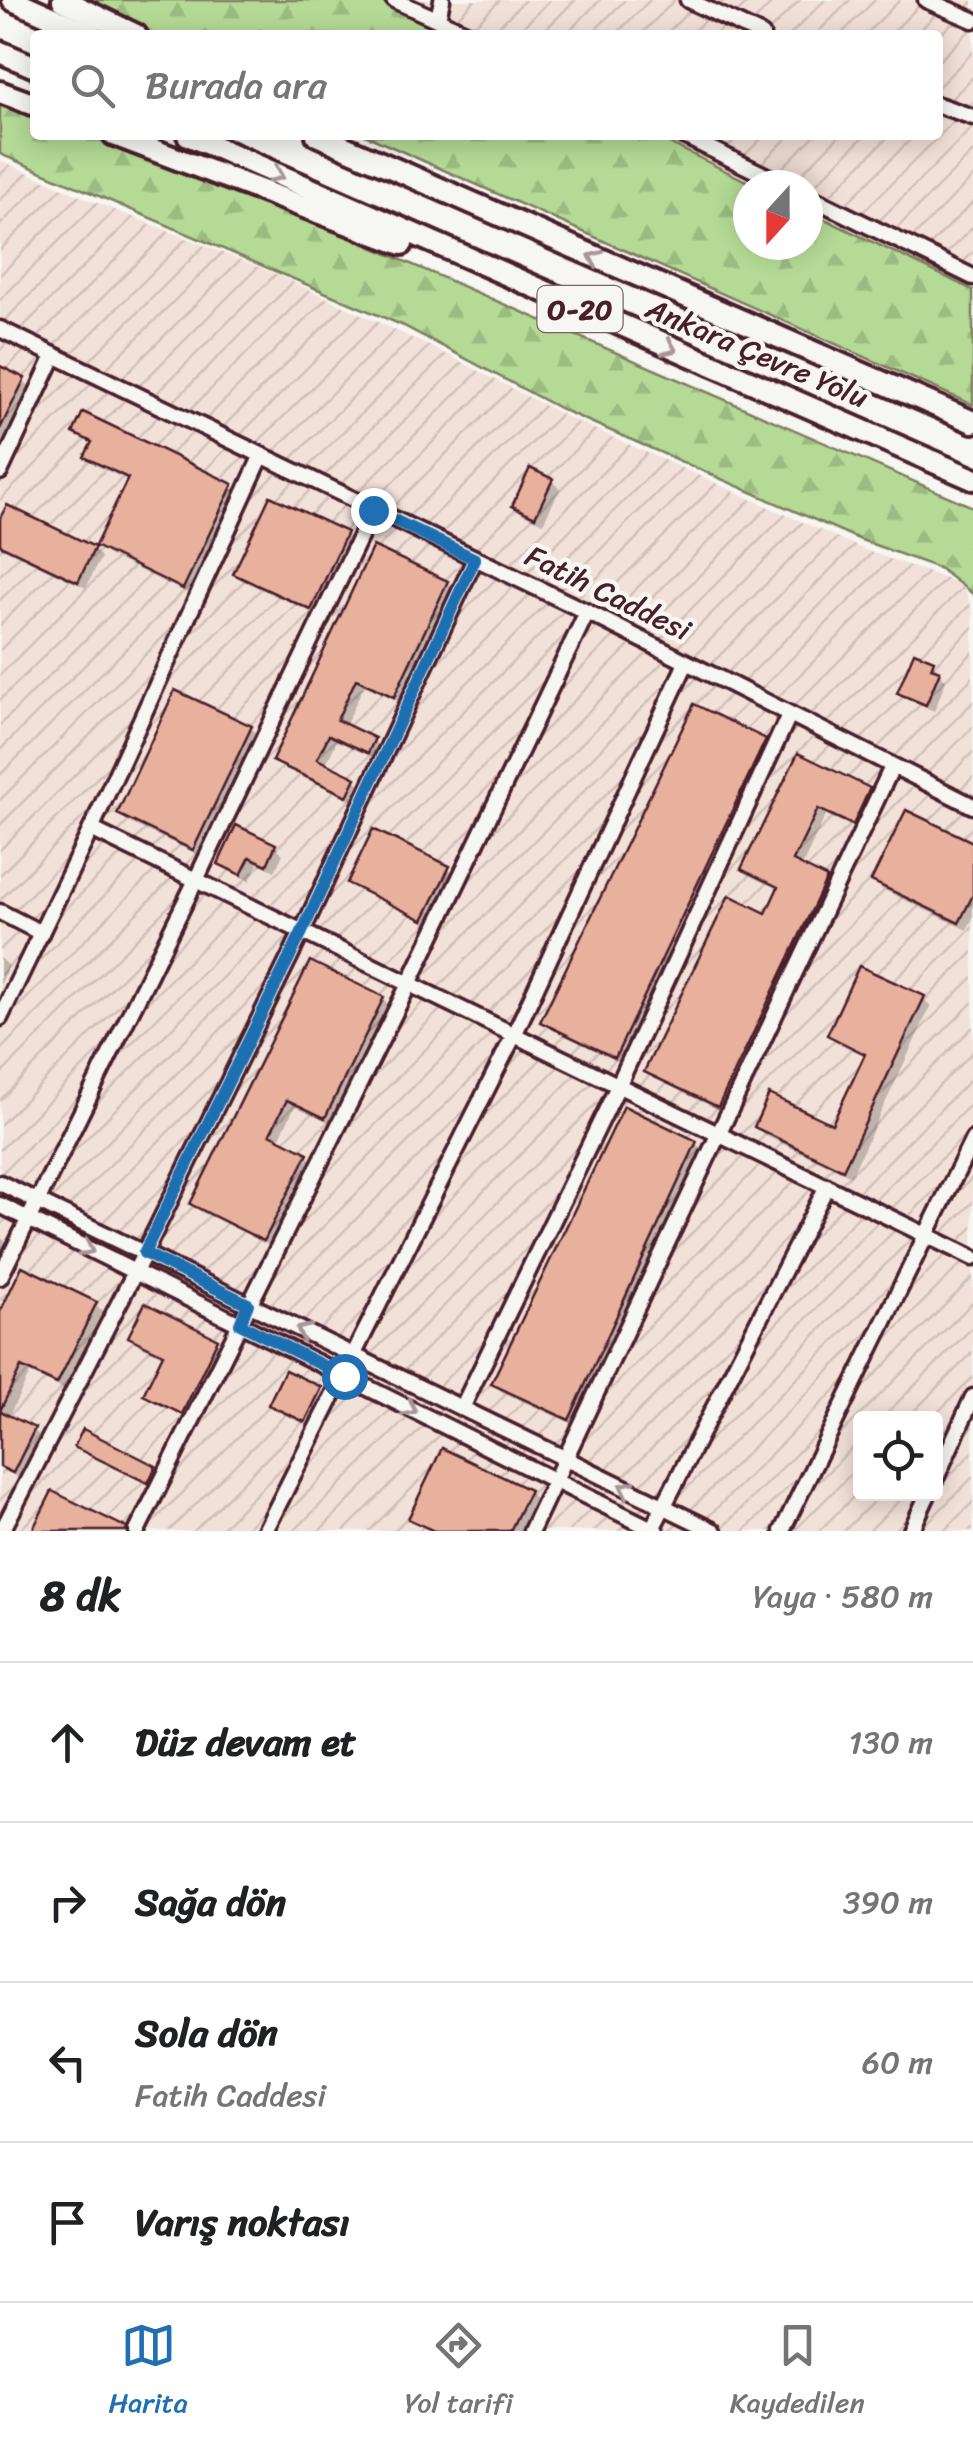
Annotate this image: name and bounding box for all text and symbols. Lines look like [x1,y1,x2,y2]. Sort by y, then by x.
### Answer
search box [30,30,943,140]
text: Burada ara [145,52,327,119]
icon: search [65,58,120,113]
one-way arrow [267,162,285,182]
north arrow [733,170,823,260]
one-way arrow [587,250,605,270]
street label: Ankara Çevre Yolu [636,281,877,424]
road number: O-20 [538,286,622,332]
one-way arrow [660,336,678,356]
route end [351,488,397,534]
street label: Fatih Caddesi [516,529,702,657]
one-way arrow [77,1237,95,1256]
one-way arrow [295,1323,313,1343]
route start [322,1354,368,1400]
one-way arrow [399,1397,417,1416]
map controls [853,1411,943,1501]
button: locate [853,1411,943,1501]
one-way arrow [619,1481,637,1501]
text: 8 dk [40,1559,121,1633]
text: Yaya · 580 m [753,1568,933,1625]
text: Düz devam et [135,1709,356,1776]
text: 130 m [849,1714,933,1771]
icon: ahead [40,1715,95,1770]
text: Sağa dön [135,1869,286,1936]
text: 390 m [843,1874,933,1931]
icon: right [40,1875,95,1930]
text: Sola dön [135,2000,278,2067]
text: 60 m [862,2034,933,2091]
icon: left [40,2035,95,2090]
text: Fatih Caddesi [135,2067,326,2124]
text: Varış noktası [135,2189,350,2256]
icon: arrive [40,2195,95,2250]
tab: Harita [108,2318,188,2427]
tab: Yol tarifi [405,2318,513,2427]
tab: Kaydedilen [730,2318,865,2427]

